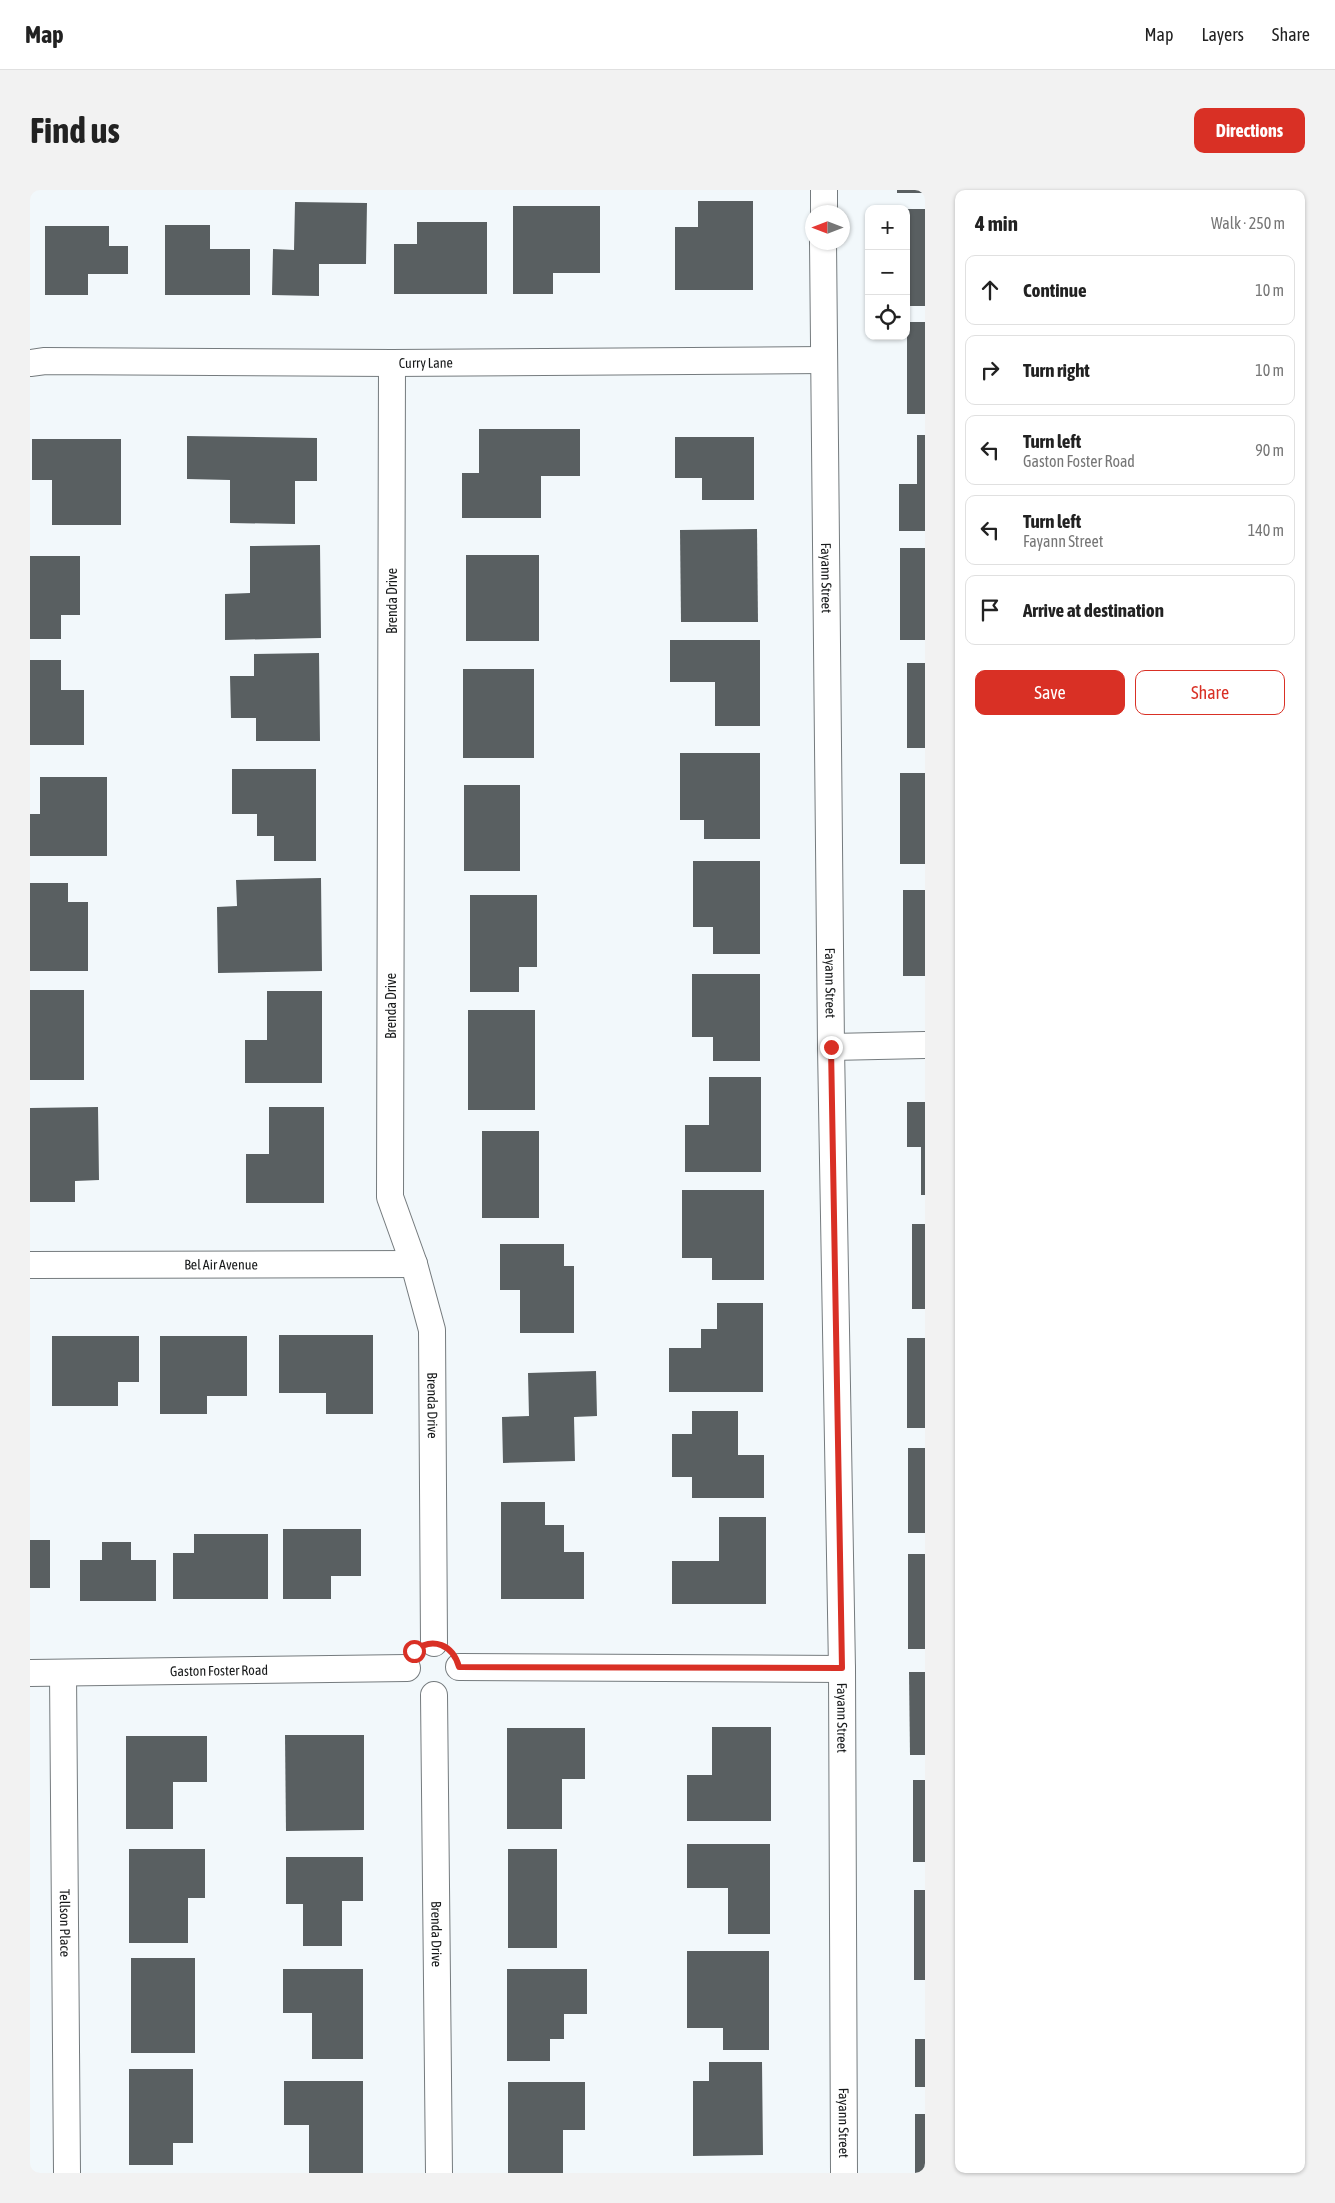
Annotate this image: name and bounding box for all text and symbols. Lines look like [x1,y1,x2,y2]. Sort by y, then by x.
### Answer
text: Map [25,21,64,48]
text: Map [1144,24,1173,45]
text: Layers [1201,24,1244,45]
text: Share [1272,24,1310,45]
button: Directions [1194,108,1305,153]
text: Find us [30,110,120,150]
north arrow [805,205,850,250]
map controls [865,205,910,340]
button: + [865,205,910,250]
text: 4 min [975,211,1018,235]
text: Walk · 250 m [1211,214,1285,232]
button: − [865,250,910,295]
icon: ahead [976,276,1004,304]
text: Continue [1023,279,1087,301]
text: 10 m [1255,281,1284,299]
button: locate [865,295,910,340]
street label: Curry Lane [399,355,453,371]
icon: right [976,356,1004,384]
text: Turn right [1023,359,1090,381]
text: 10 m [1255,361,1284,379]
text: Turn left [1023,430,1081,452]
icon: left [976,436,1004,464]
text: 90 m [1255,441,1284,459]
text: Gaston Foster Road [1023,452,1135,470]
text: Turn left [1023,510,1081,532]
icon: left [976,516,1004,544]
text: 140 m [1248,521,1284,539]
text: Fayann Street [1023,532,1103,550]
street label: Fayann Street [818,543,835,613]
street label: Brenda Drive [384,568,400,634]
icon: arrive [976,596,1004,624]
text: Arrive at destination [1023,599,1164,621]
button: Save [975,670,1125,715]
button: Share [1135,670,1285,715]
street label: Fayann Street [822,948,839,1018]
street label: Brenda Drive [383,973,399,1039]
route end [820,1036,843,1059]
street label: Bel Air Avenue [184,1256,258,1273]
street label: Brenda Drive [424,1372,441,1439]
route start [403,1640,426,1663]
street label: Gaston Foster Road [170,1662,268,1679]
street label: Fayann Street [834,1683,850,1753]
street label: Tellson Place [57,1889,73,1957]
street label: Brenda Drive [428,1901,445,1967]
street label: Fayann Street [836,2088,852,2158]

